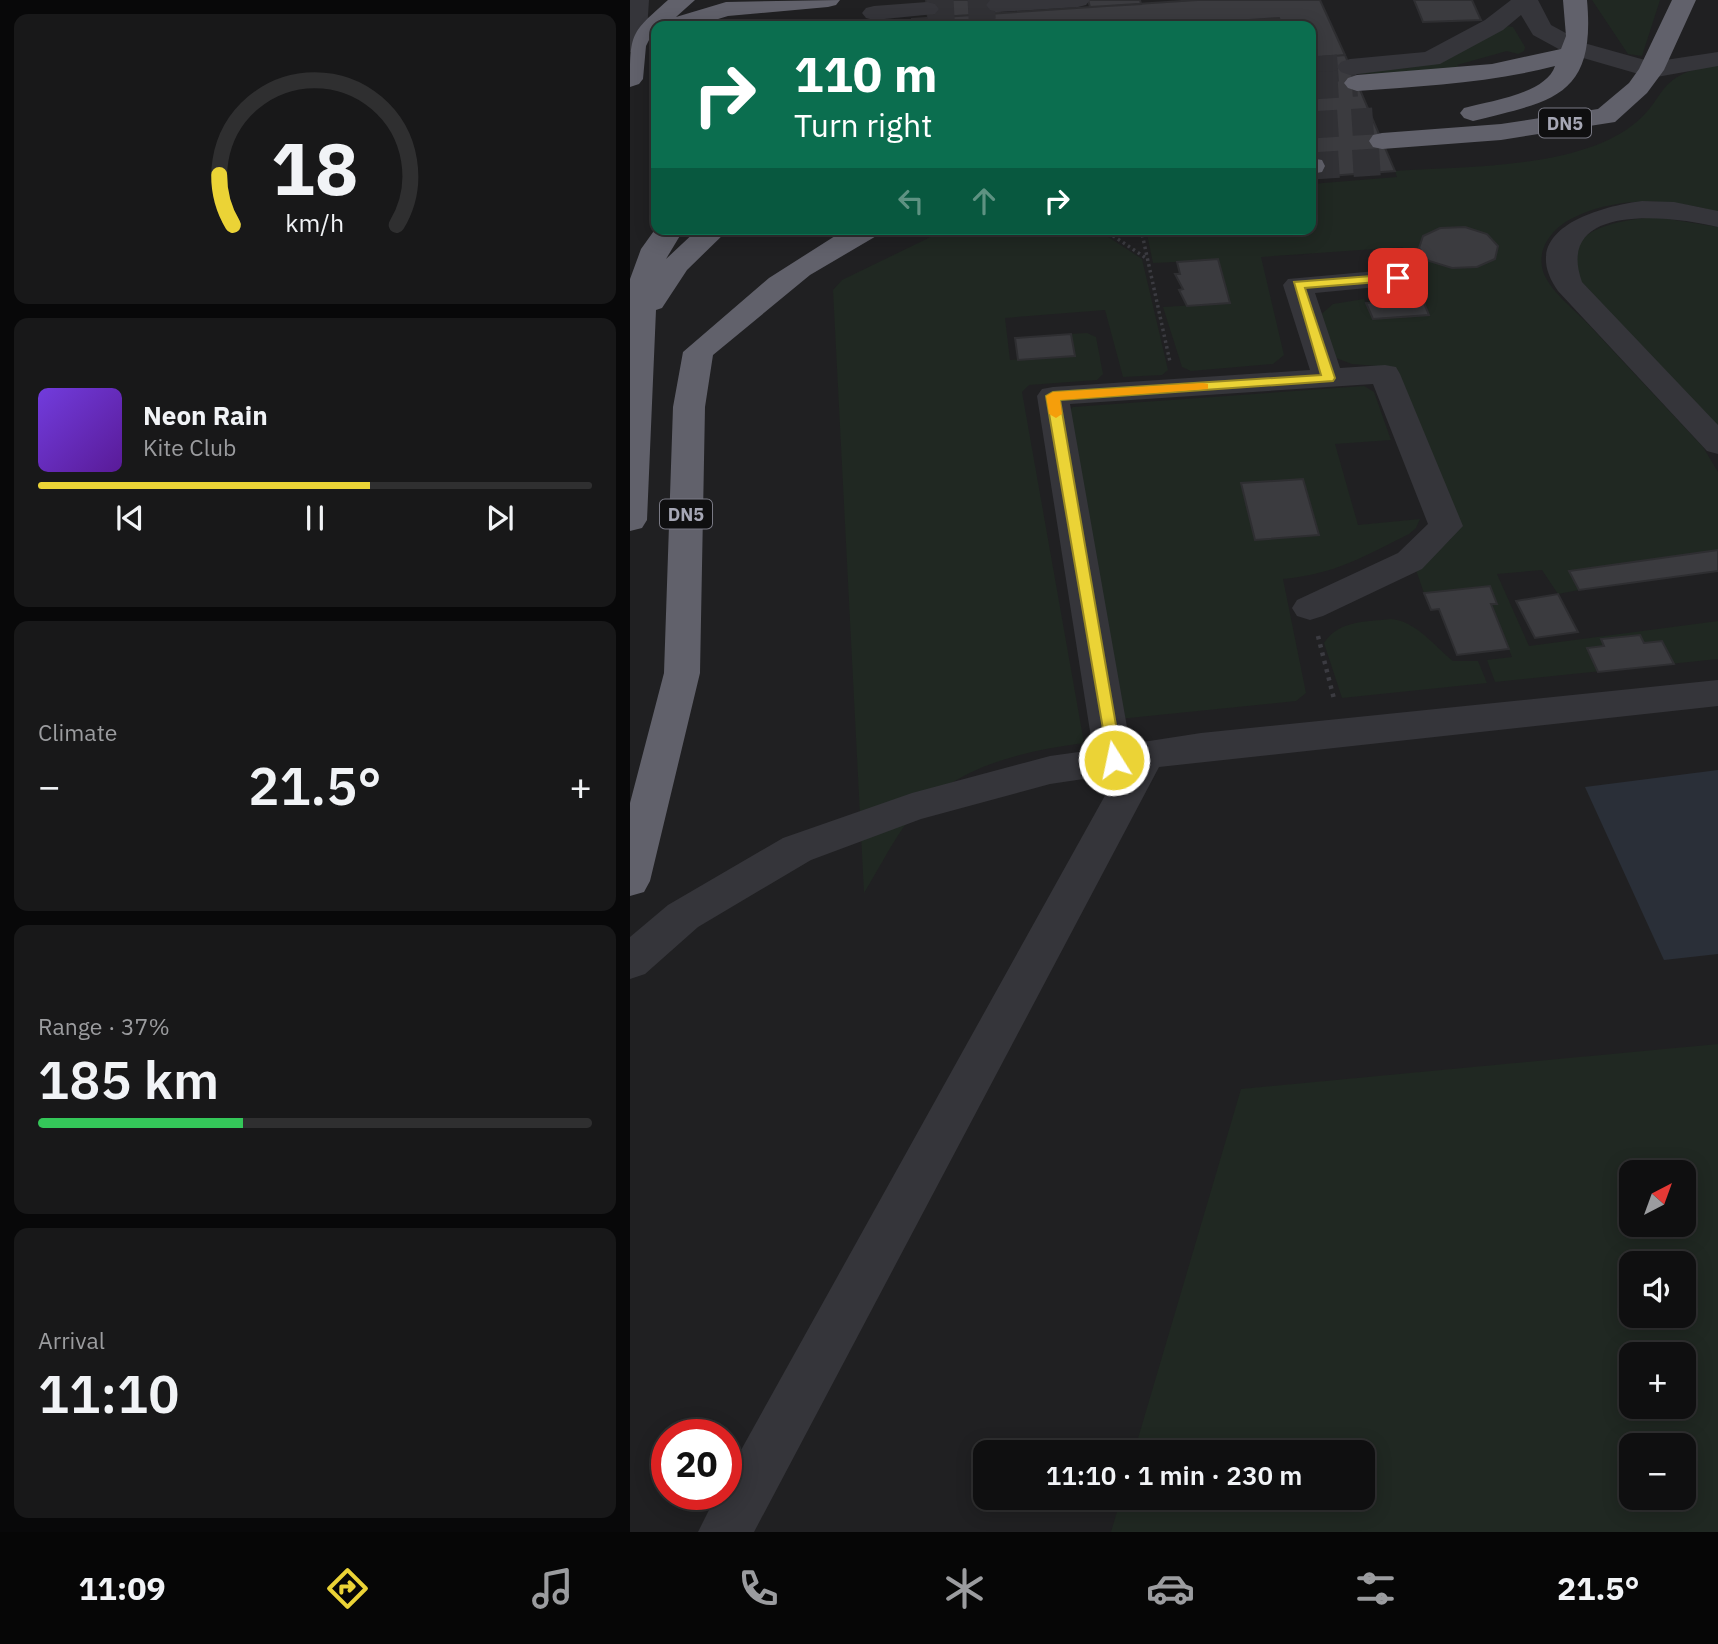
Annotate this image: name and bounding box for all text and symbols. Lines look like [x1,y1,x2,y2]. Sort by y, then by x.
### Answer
text: 110 m [794,42,938,105]
icon: right [679,49,770,140]
text: Turn right [794,104,932,146]
road number: DN5 [1539,109,1591,138]
text: 18 [271,120,359,215]
icon: left [892,182,930,220]
icon: ahead [965,182,1003,220]
icon: right [1038,182,1076,220]
text: km/h [286,206,344,239]
pin [1368,248,1428,308]
icon: arrive [1379,259,1417,297]
text: Neon Rain [143,398,268,432]
text: Kite Club [143,432,236,462]
icon: previous [111,499,149,537]
icon: pause [296,499,334,537]
icon: next [481,499,519,537]
road number: DN5 [660,500,712,528]
text: Climate [38,717,117,747]
position arrow [1077,723,1151,797]
text: 21.5° [248,752,382,819]
text: − [38,761,61,810]
text: + [569,761,592,810]
text: Range · 37% [38,1011,170,1041]
text: 185 km [38,1046,219,1113]
north arrow [1619,1160,1696,1237]
map controls [1619,1160,1696,1510]
button: sound [1619,1251,1696,1328]
text: Arrival [38,1325,105,1355]
button: + [1619,1342,1696,1419]
text: 11:10 [38,1360,179,1427]
speed limit sign: 20 [651,1419,742,1510]
button: − [1619,1433,1696,1510]
text: 11:10 · 1 min · 230 m [1046,1458,1302,1492]
icon: directions [323,1564,372,1613]
icon: music [528,1564,577,1613]
icon: phone [734,1564,783,1613]
icon: climate [940,1564,989,1613]
icon: car [1146,1564,1195,1613]
icon: filters [1351,1564,1400,1613]
text: 11:09 [78,1567,166,1609]
text: 21.5° [1557,1567,1640,1609]

